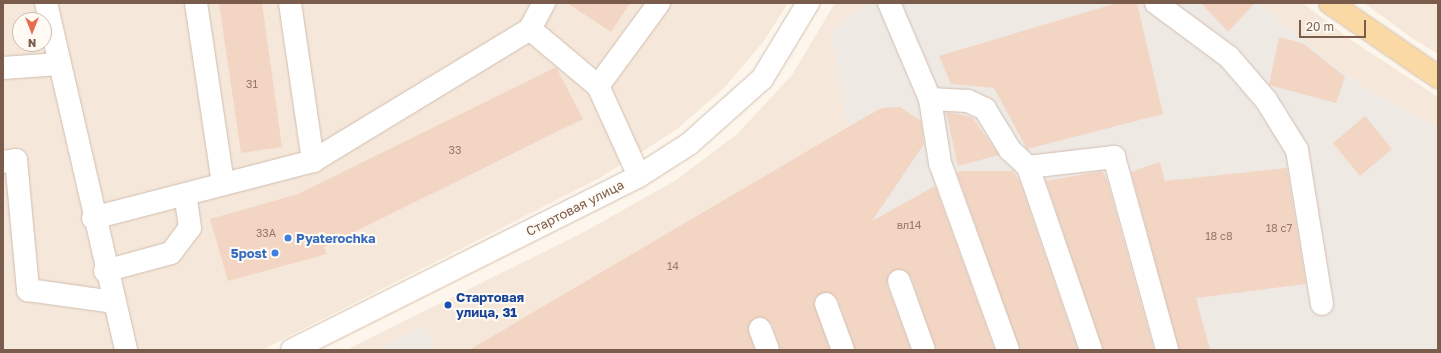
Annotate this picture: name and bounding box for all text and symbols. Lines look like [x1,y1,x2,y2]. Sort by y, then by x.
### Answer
north arrow [12,12,52,52]
scale bar [1301,12,1368,38]
text: 20 m [1306,19,1334,34]
text: N [28,37,36,50]
house number: 31 [246,77,258,91]
house number: 33 [449,143,461,157]
street label: Стартовая улица [524,177,626,239]
house number: вл14 [897,218,921,232]
house number: 18 с7 [1266,221,1292,235]
house number: 33А [256,226,276,240]
house number: 18 с8 [1205,229,1233,243]
place label: Pyaterochka [296,230,376,246]
marker: Pyaterochka [283,233,293,243]
place label: 5post [231,245,267,261]
marker: 5post [270,248,280,258]
house number: 14 [667,259,679,273]
place label: Стартовая улица, 31 [456,290,524,321]
marker: Стартовая улица, 31 [443,300,453,310]

